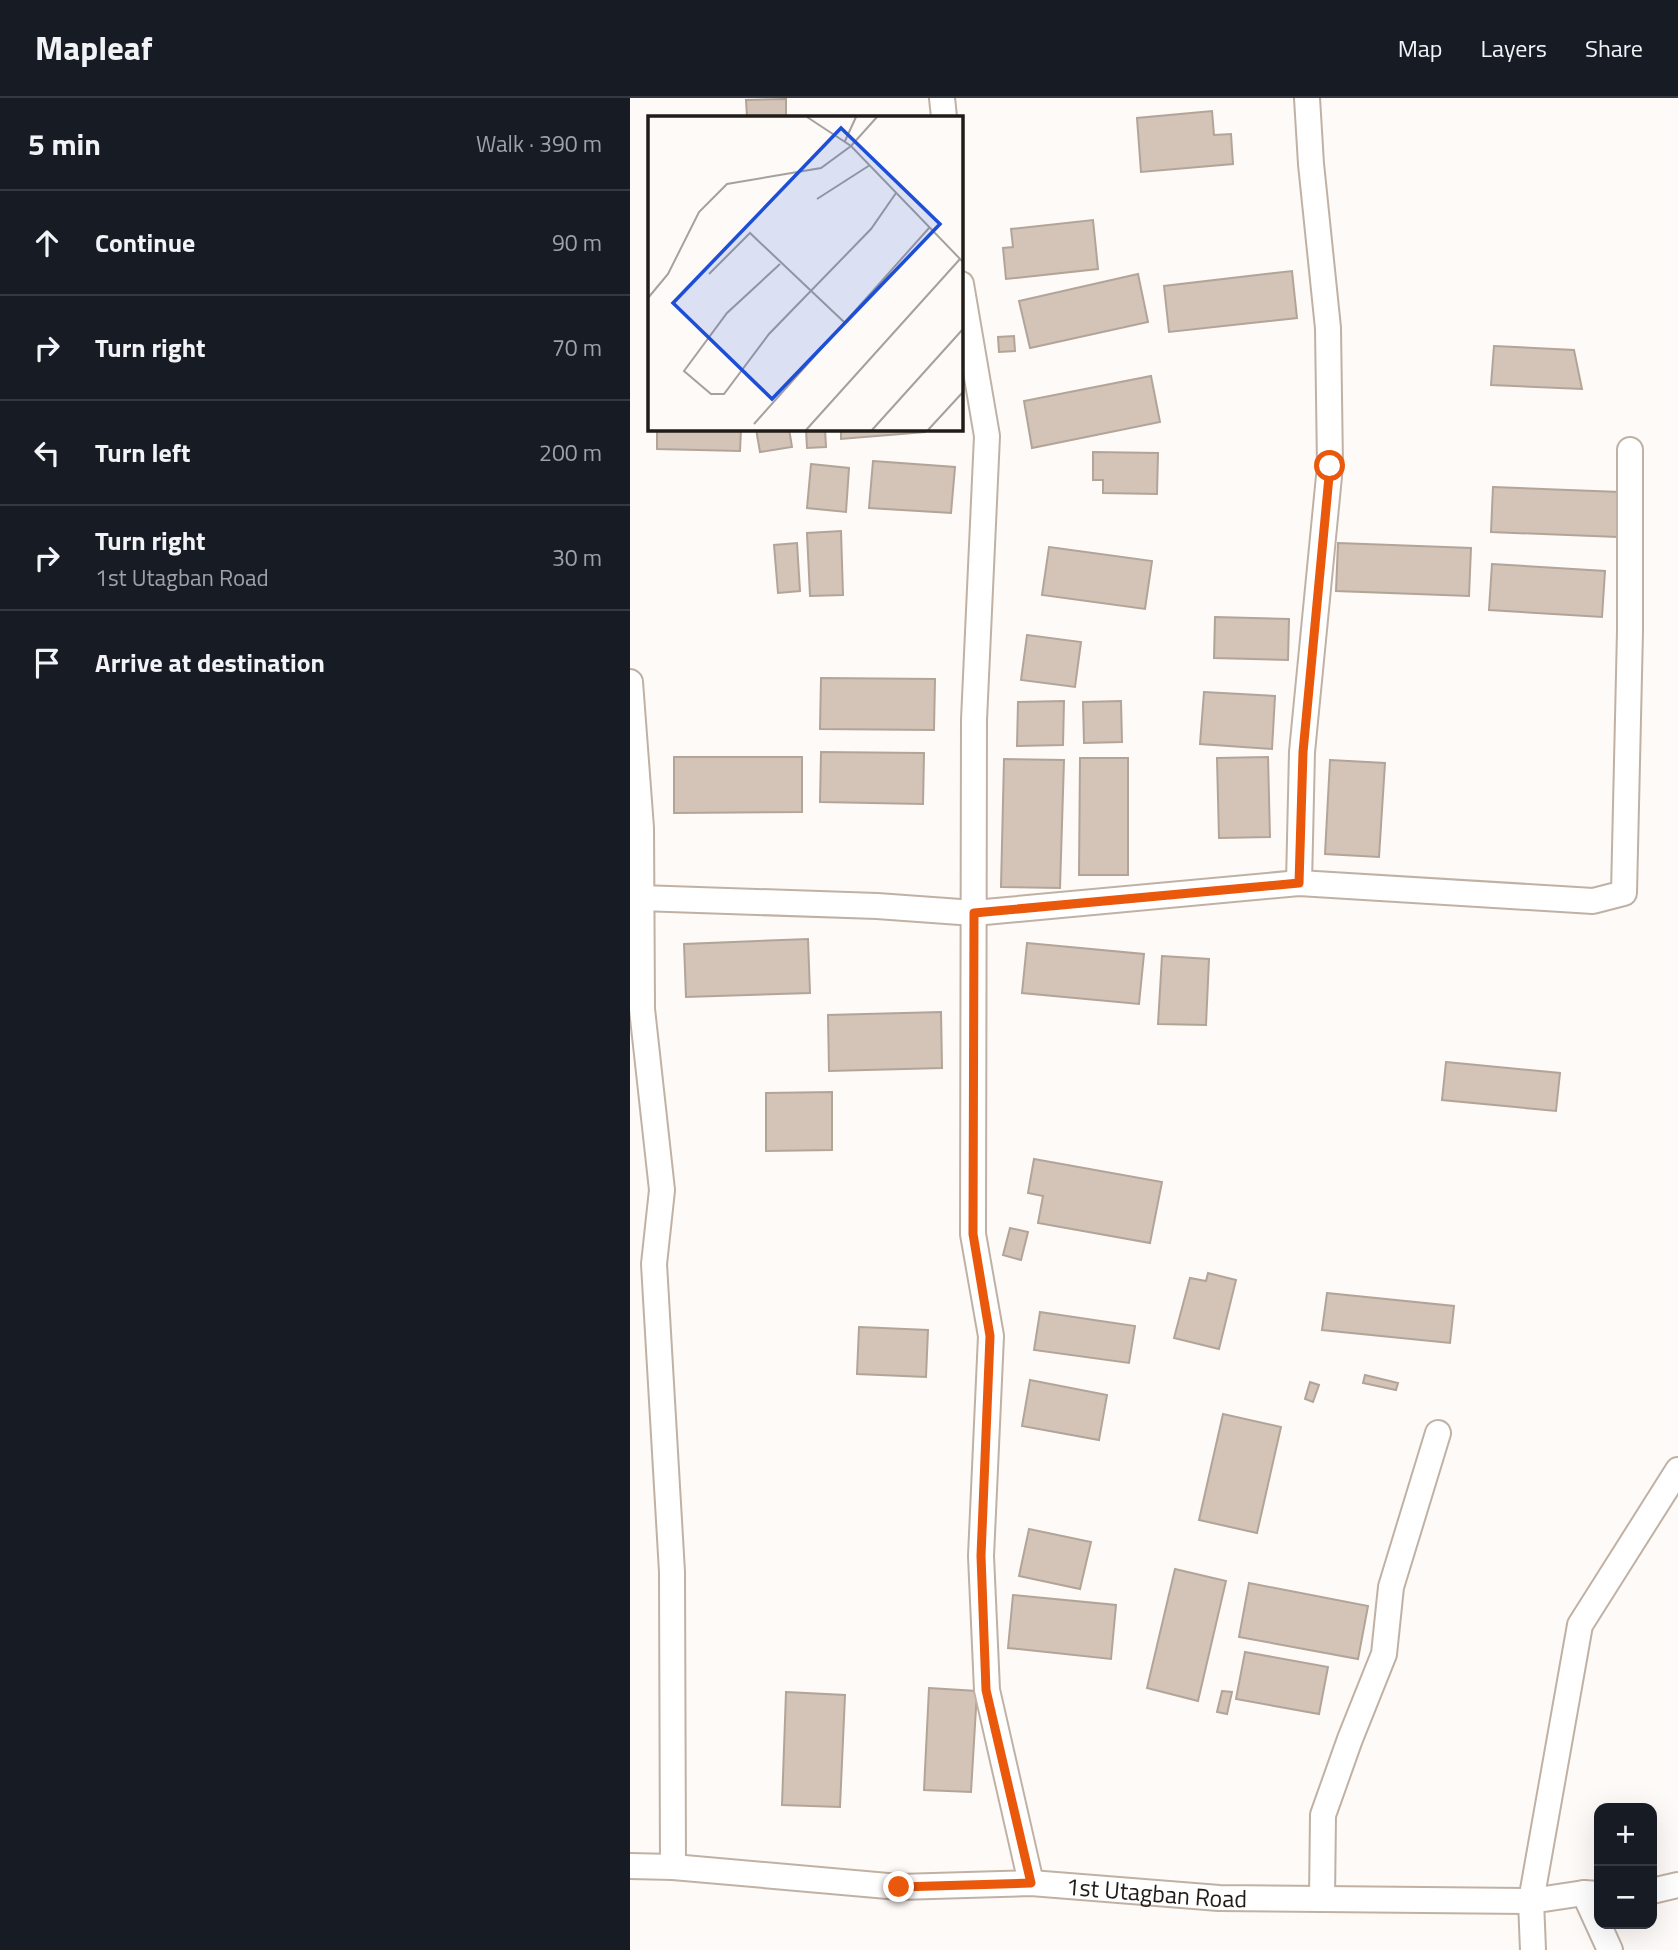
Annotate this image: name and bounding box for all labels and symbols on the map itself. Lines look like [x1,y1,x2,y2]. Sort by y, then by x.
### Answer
inset map [648,116,962,430]
route start [1314,450,1345,481]
street label: 1st Utagban Road [1065,1868,1247,1916]
route end [883,1871,914,1902]

